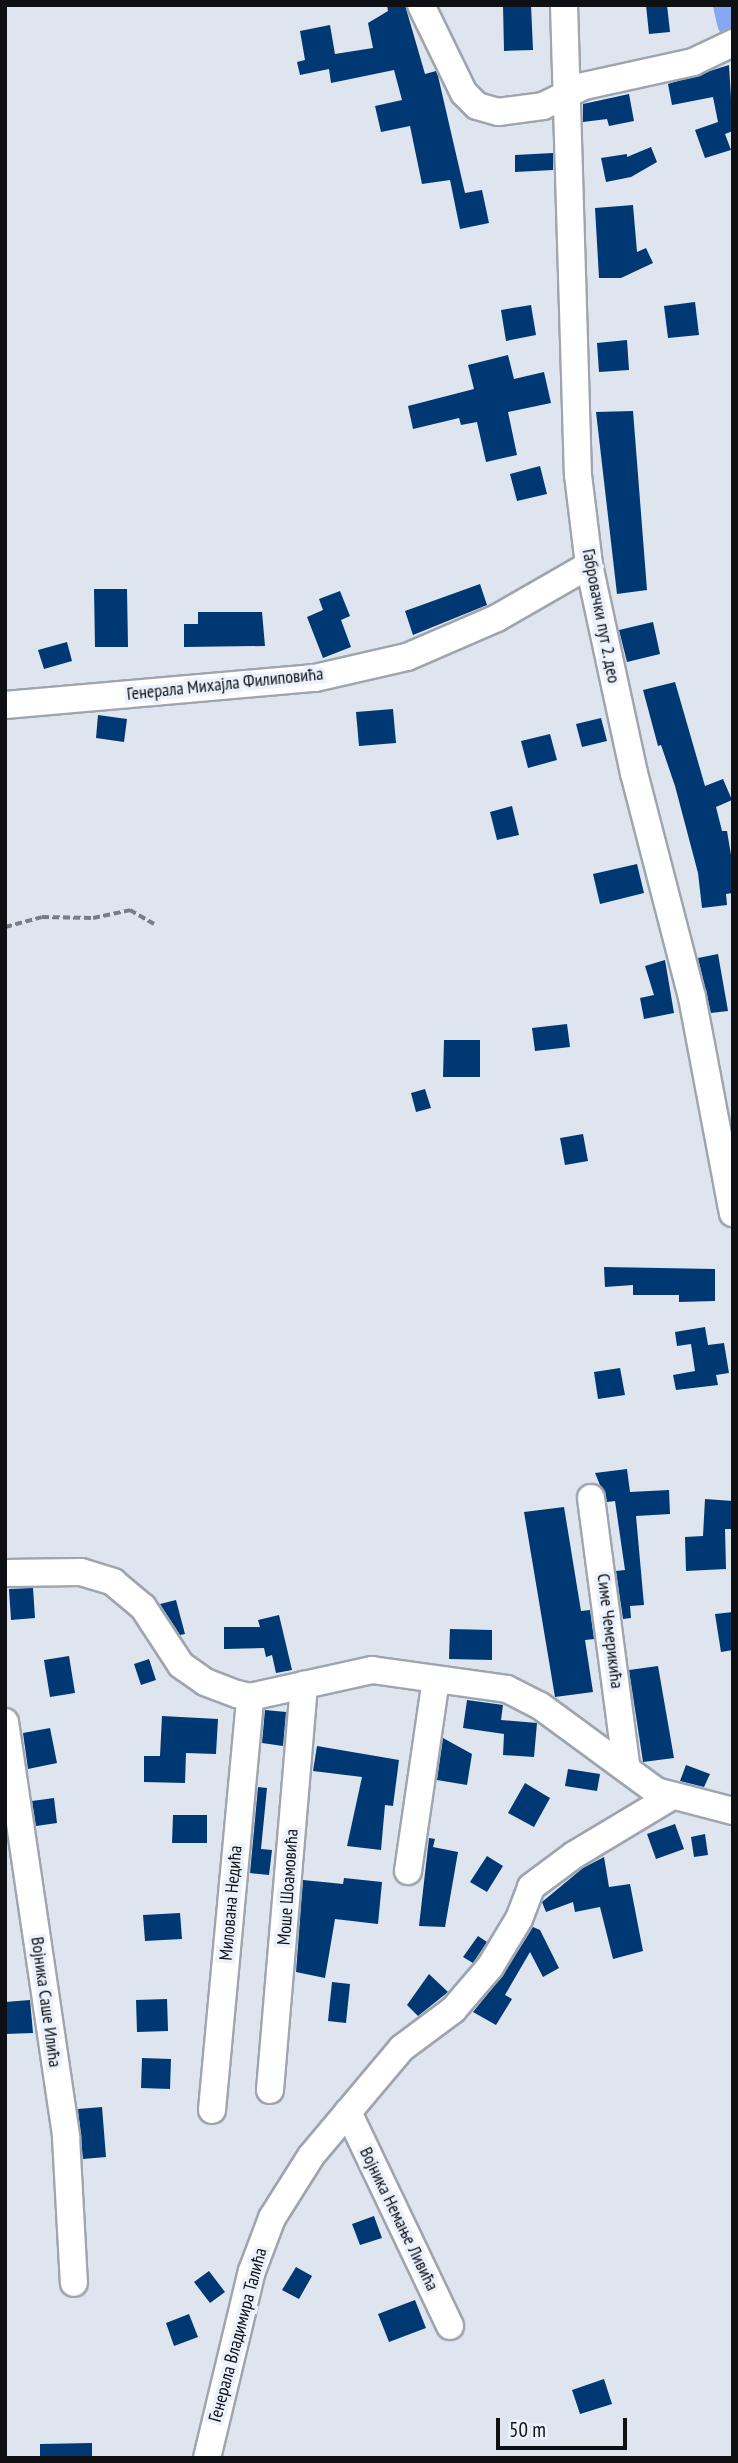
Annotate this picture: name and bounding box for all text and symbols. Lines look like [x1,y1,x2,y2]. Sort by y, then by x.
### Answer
street label: Габровачки пут 2. део [577,546,625,686]
street label: Генерала Михајла Филиповића [126,663,324,705]
street label: Симе Чемерикића [592,1572,628,1690]
street label: Моше Шоамовића [273,1828,303,1946]
street label: Милована Недића [215,1845,247,1961]
street label: Војника Саше Илића [26,1935,66,2069]
street label: Војника Немање Ливића [355,2144,443,2294]
street label: Генерала Владимира Талића [204,2245,272,2425]
scale bar [500,2404,631,2448]
text: 50 m [509,2416,546,2443]

